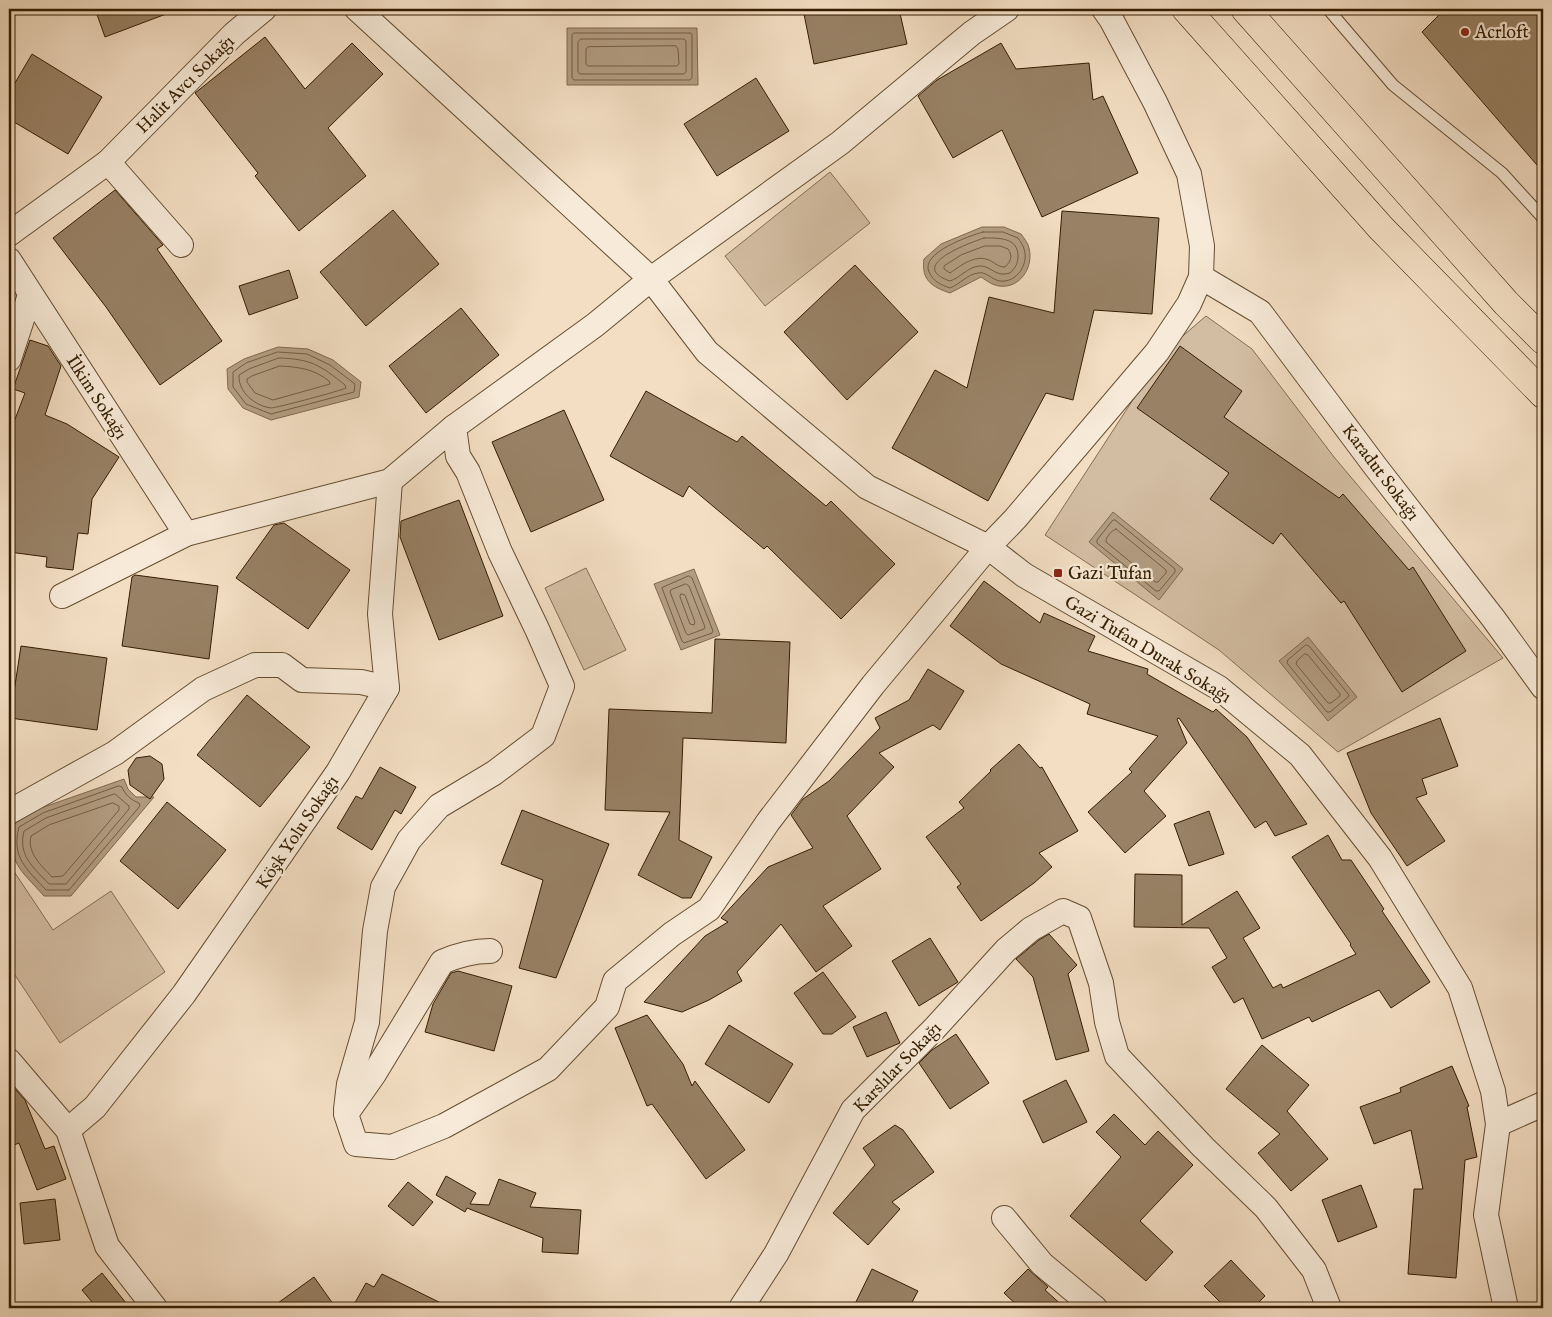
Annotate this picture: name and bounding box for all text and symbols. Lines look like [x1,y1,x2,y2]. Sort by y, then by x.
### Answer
place label: Acrloft [1474,22,1529,45]
marker: Acrloft [1459,26,1471,38]
street label: Halit Avcı Sokağı [132,31,240,139]
street label: İlkim Sokağı [60,351,132,444]
street label: Karadut Sokağı [1336,420,1424,526]
place label: Gazi Tufan [1068,563,1152,586]
marker: Gazi Tufan [1052,567,1064,579]
street label: Gazi Tufan Durak Sokağı [1060,591,1235,709]
street label: Köşk Yolu Sokağı [252,771,345,894]
street label: Karslılar Sokağı [849,1018,947,1118]

